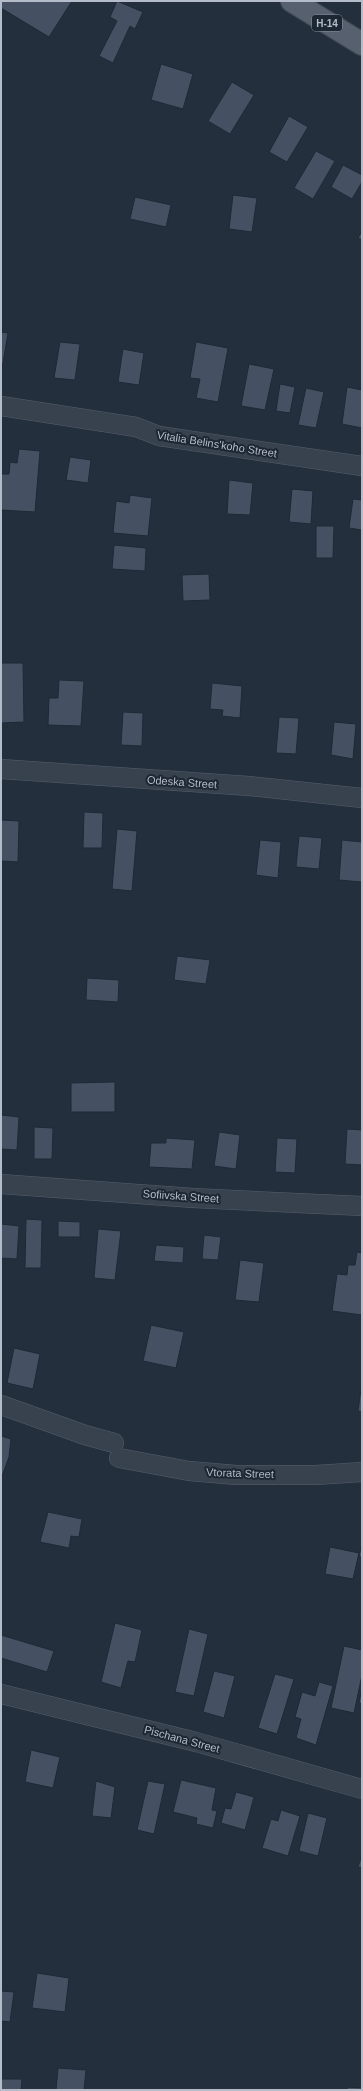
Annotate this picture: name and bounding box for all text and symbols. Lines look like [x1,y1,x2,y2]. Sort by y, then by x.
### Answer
road number: Н-14 [312,15,342,31]
street label: Vitalia Belins'koho Street [156,429,278,459]
street label: Odeska Street [147,774,217,790]
street label: Sofiivska Street [142,1187,220,1205]
street label: Vtorata Street [206,1466,274,1480]
street label: Pischana Street [143,1723,221,1755]

